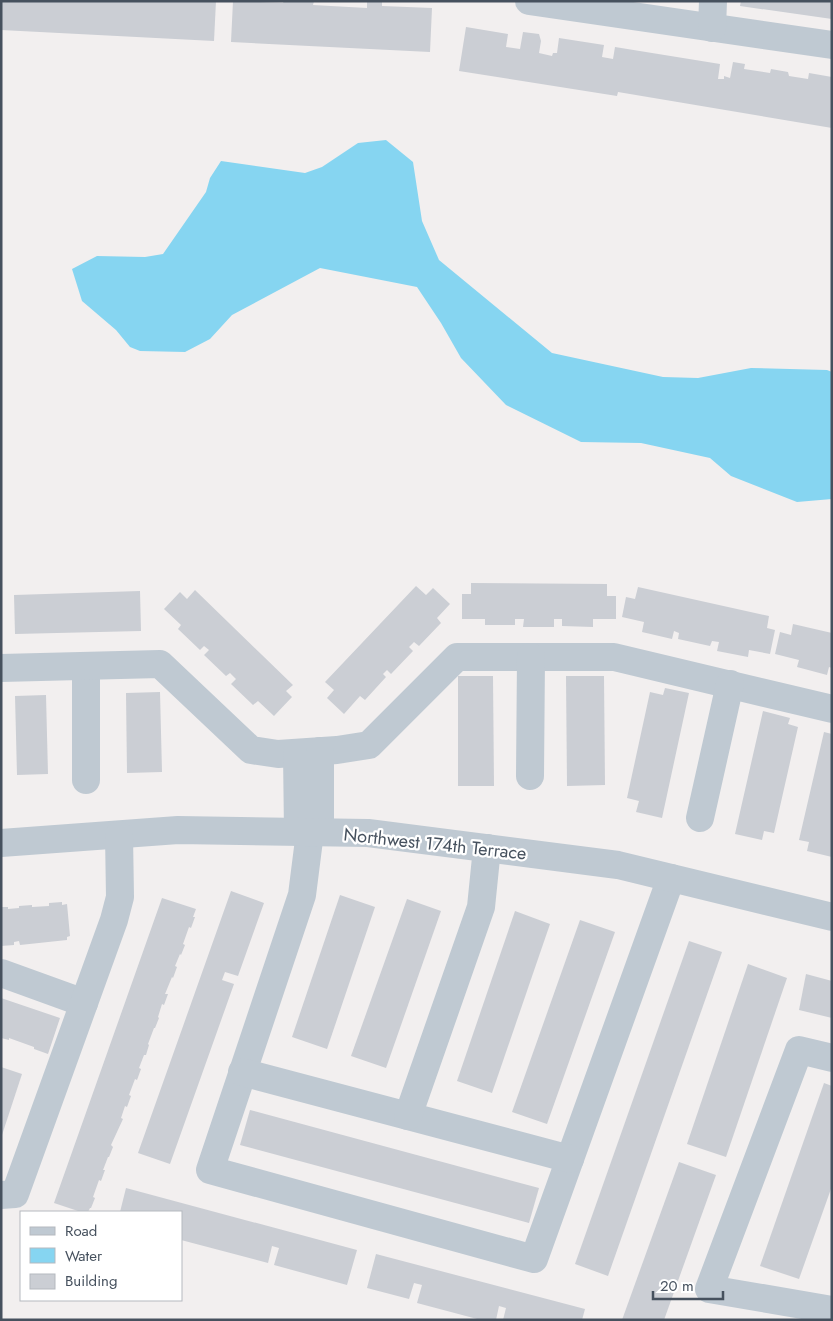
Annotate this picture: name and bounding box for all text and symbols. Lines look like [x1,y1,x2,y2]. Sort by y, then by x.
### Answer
street label: Northwest 174th Terrace [342,821,528,867]
legend [20,1211,182,1301]
text: Road [65,1220,97,1242]
text: Water [65,1245,103,1267]
scale bar [653,1268,723,1300]
text: Building [65,1270,117,1292]
text: 20 m [660,1275,694,1297]

